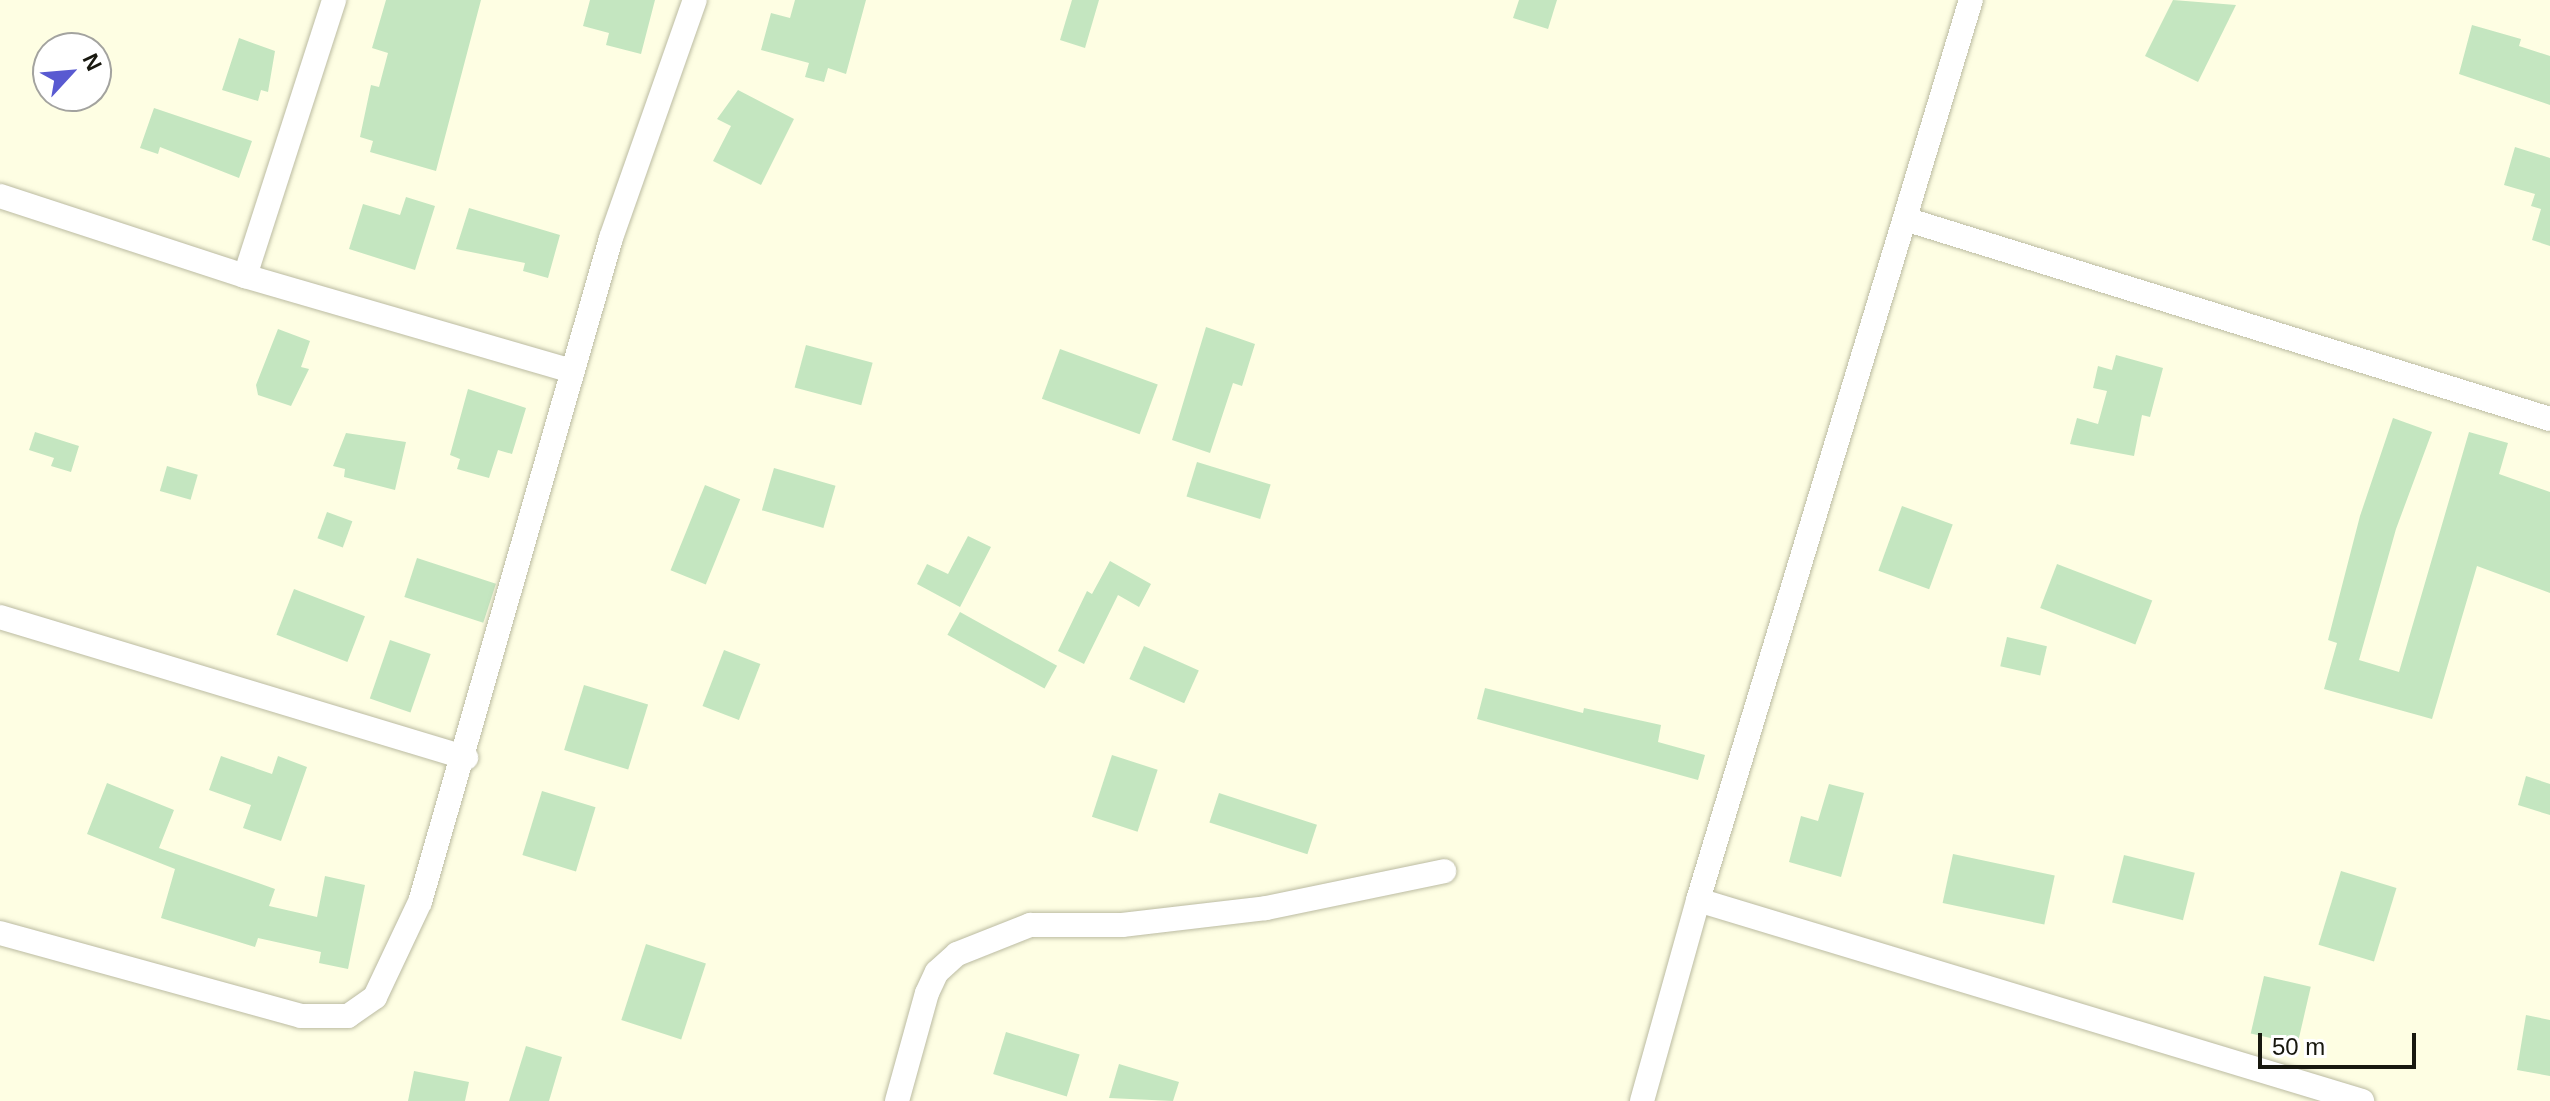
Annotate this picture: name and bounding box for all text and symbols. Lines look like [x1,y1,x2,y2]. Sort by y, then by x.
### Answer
north arrow [32,32,112,112]
text: N [78,50,107,75]
scale bar [2262,1017,2420,1067]
text: 50 m [2272,1033,2325,1060]

